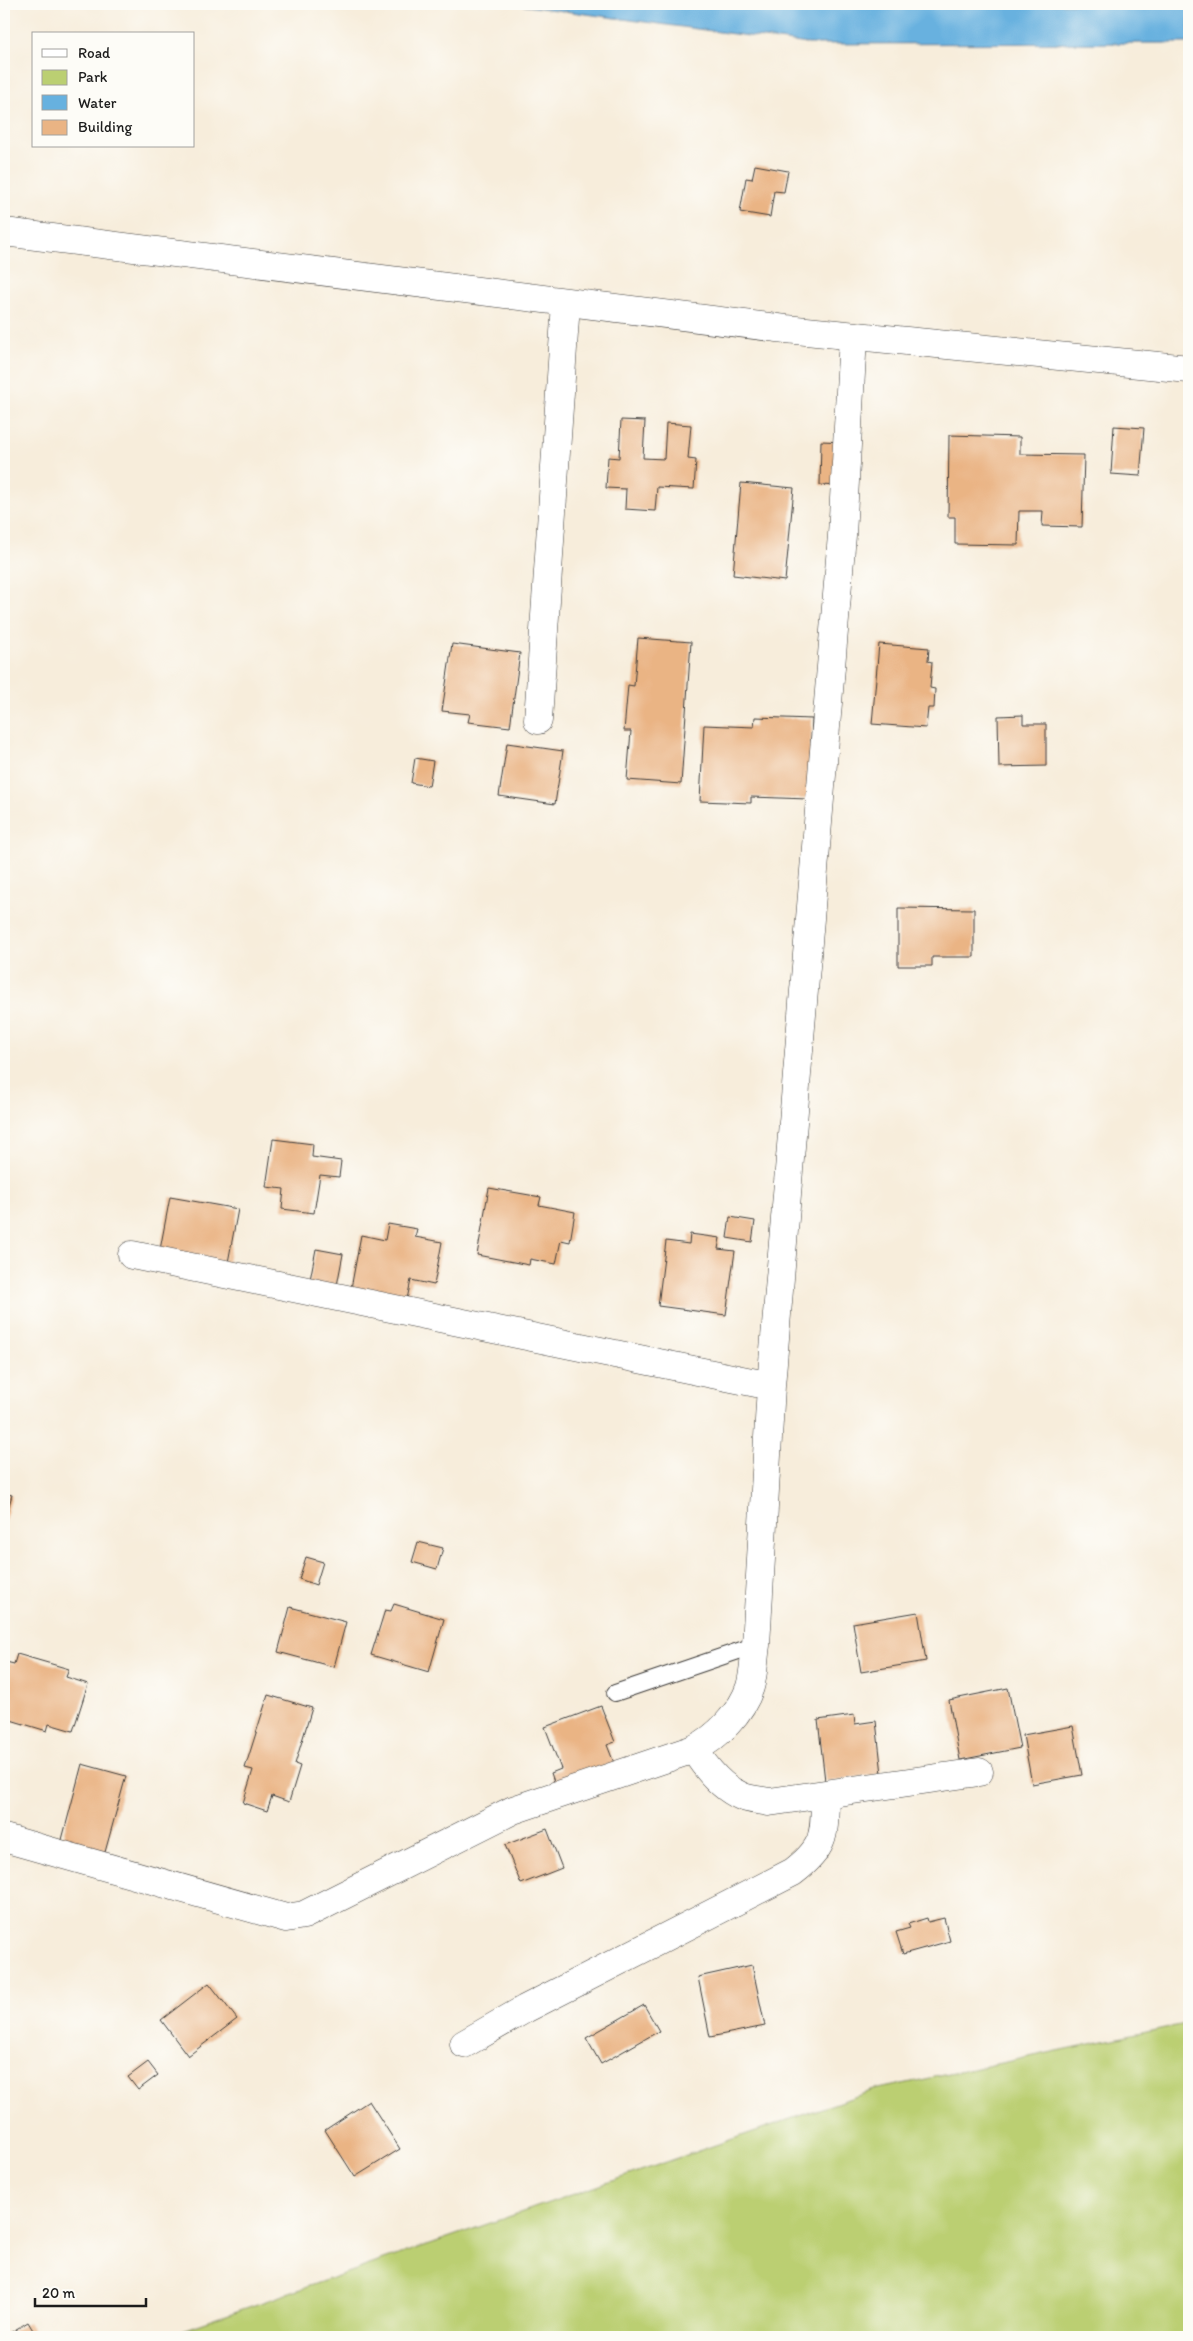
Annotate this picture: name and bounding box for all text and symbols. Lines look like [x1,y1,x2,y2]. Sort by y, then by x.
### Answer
legend [32,32,195,148]
text: Road [78,44,111,62]
text: Park [78,68,108,86]
text: Water [78,94,117,112]
text: Building [78,118,132,136]
scale bar [35,2276,146,2308]
text: 20 m [42,2284,76,2302]

